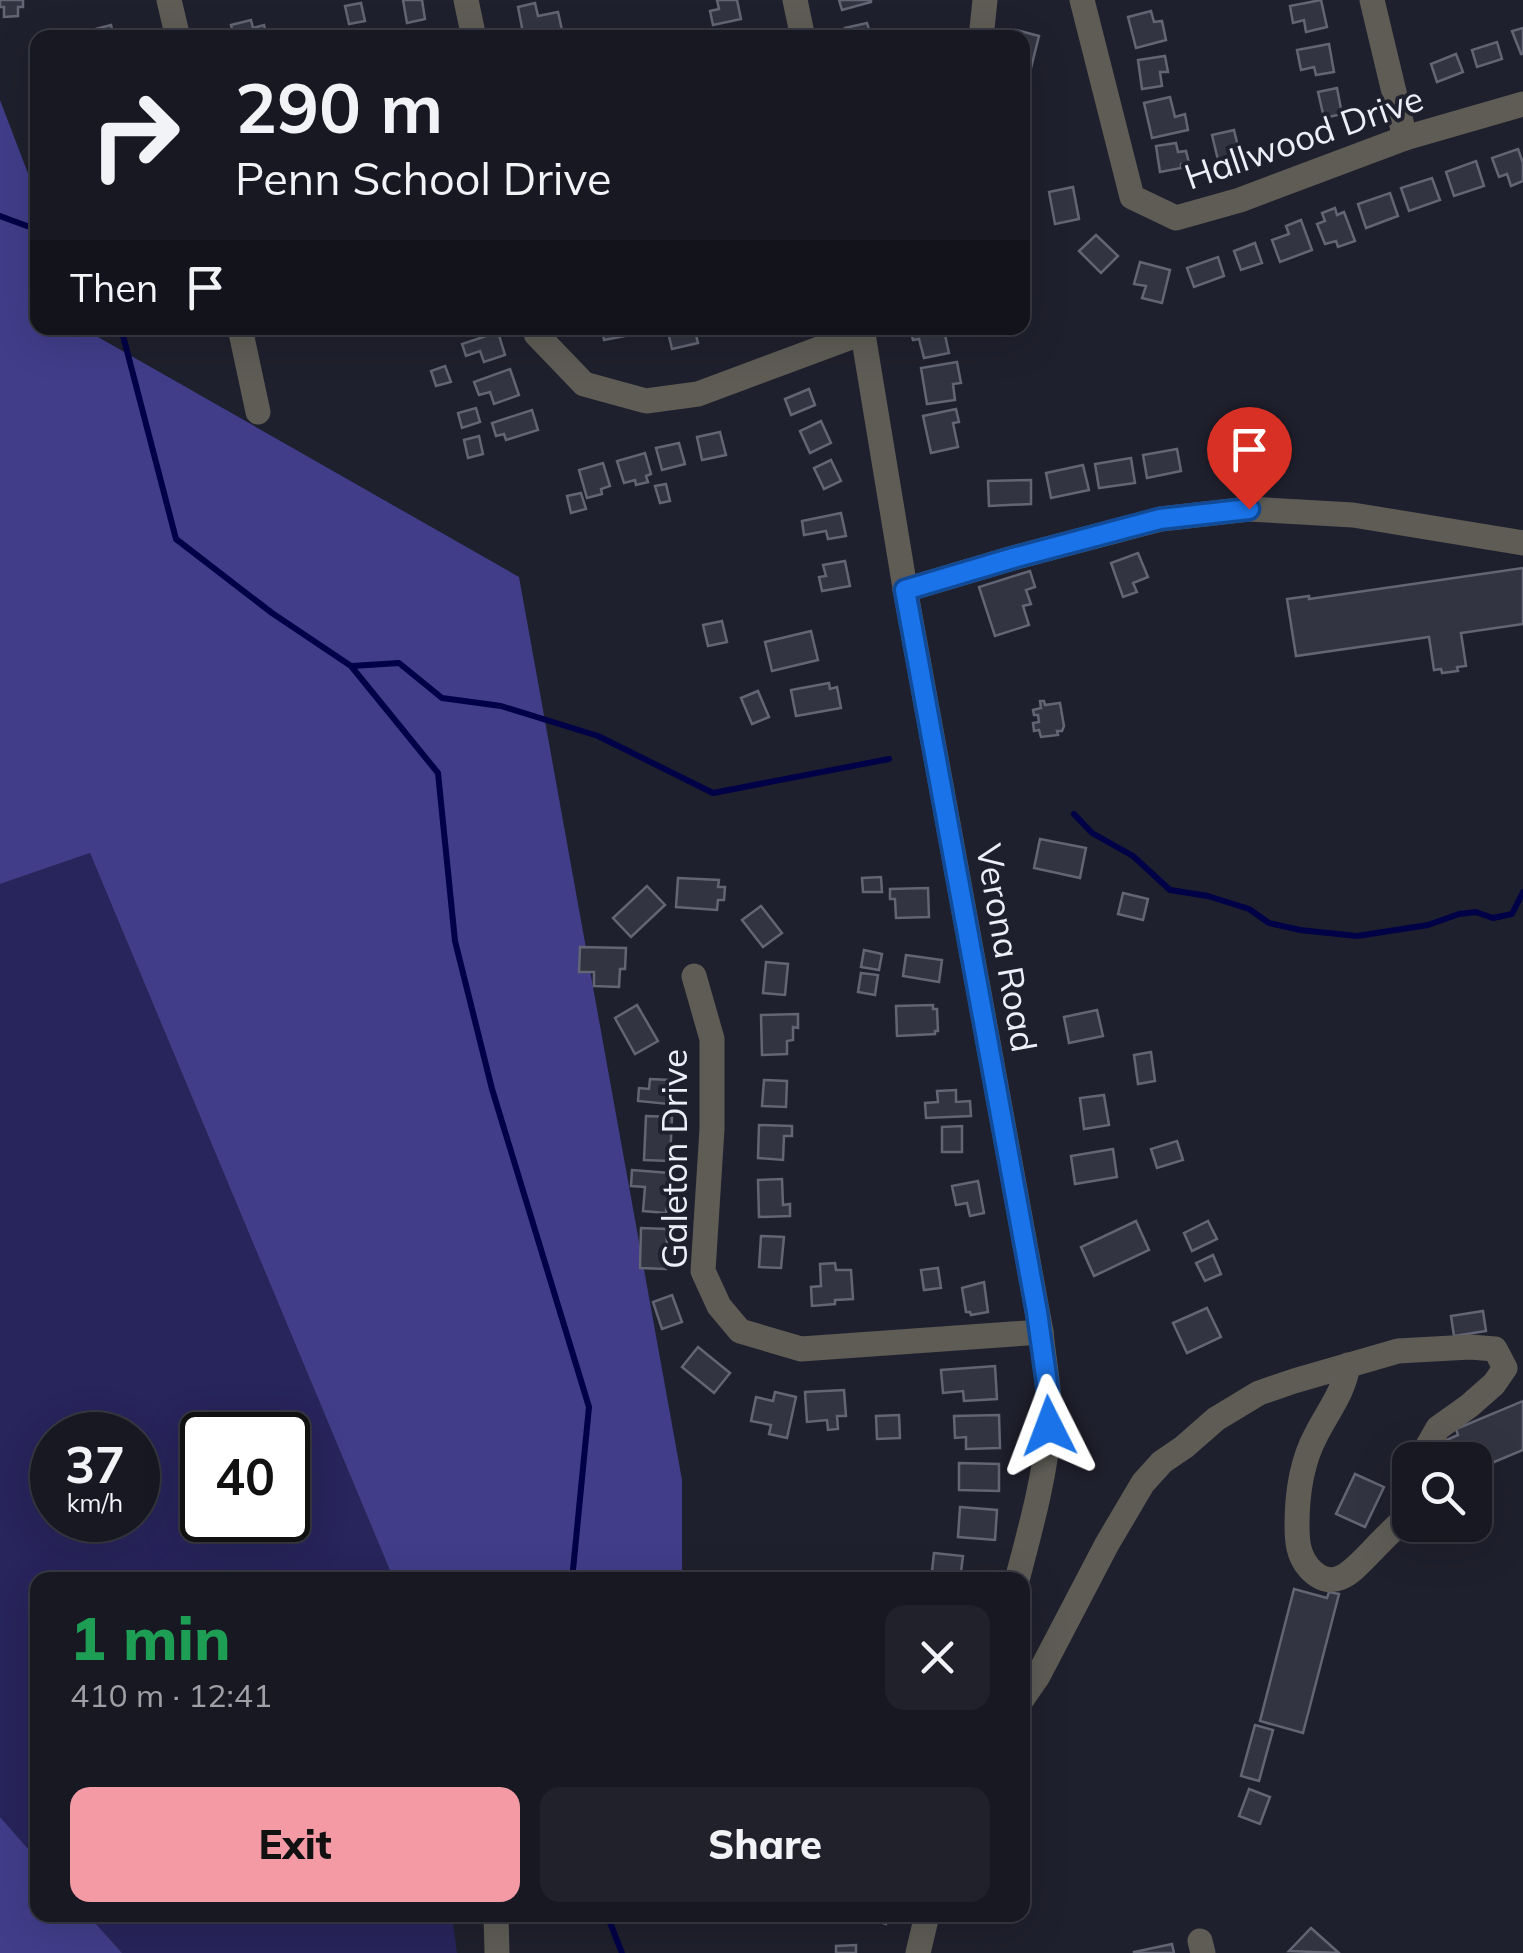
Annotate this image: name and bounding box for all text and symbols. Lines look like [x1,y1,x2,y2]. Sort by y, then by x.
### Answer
text: 290 m [235,63,443,151]
icon: right [70,70,200,200]
street label: Hallwood Drive [1179,76,1429,198]
text: Penn School Drive [235,150,611,206]
icon: arrive [178,260,233,315]
text: Then [70,264,158,312]
pin [1207,407,1292,510]
icon: arrive [1222,422,1277,477]
street label: Verona Road [967,840,1047,1055]
street label: Galeton Drive [652,1049,696,1269]
position arrow [997,1374,1101,1478]
speed limit sign: 40 [180,1412,310,1542]
text: 37 [65,1433,125,1496]
map controls [1392,1442,1492,1542]
button: search [1392,1442,1492,1542]
text: km/h [67,1487,123,1518]
text: 1 min [70,1600,231,1675]
button: close [885,1605,990,1710]
text: 410 m · 12:41 [70,1675,272,1715]
button: Exit [70,1787,520,1902]
button: Share [540,1787,990,1902]

